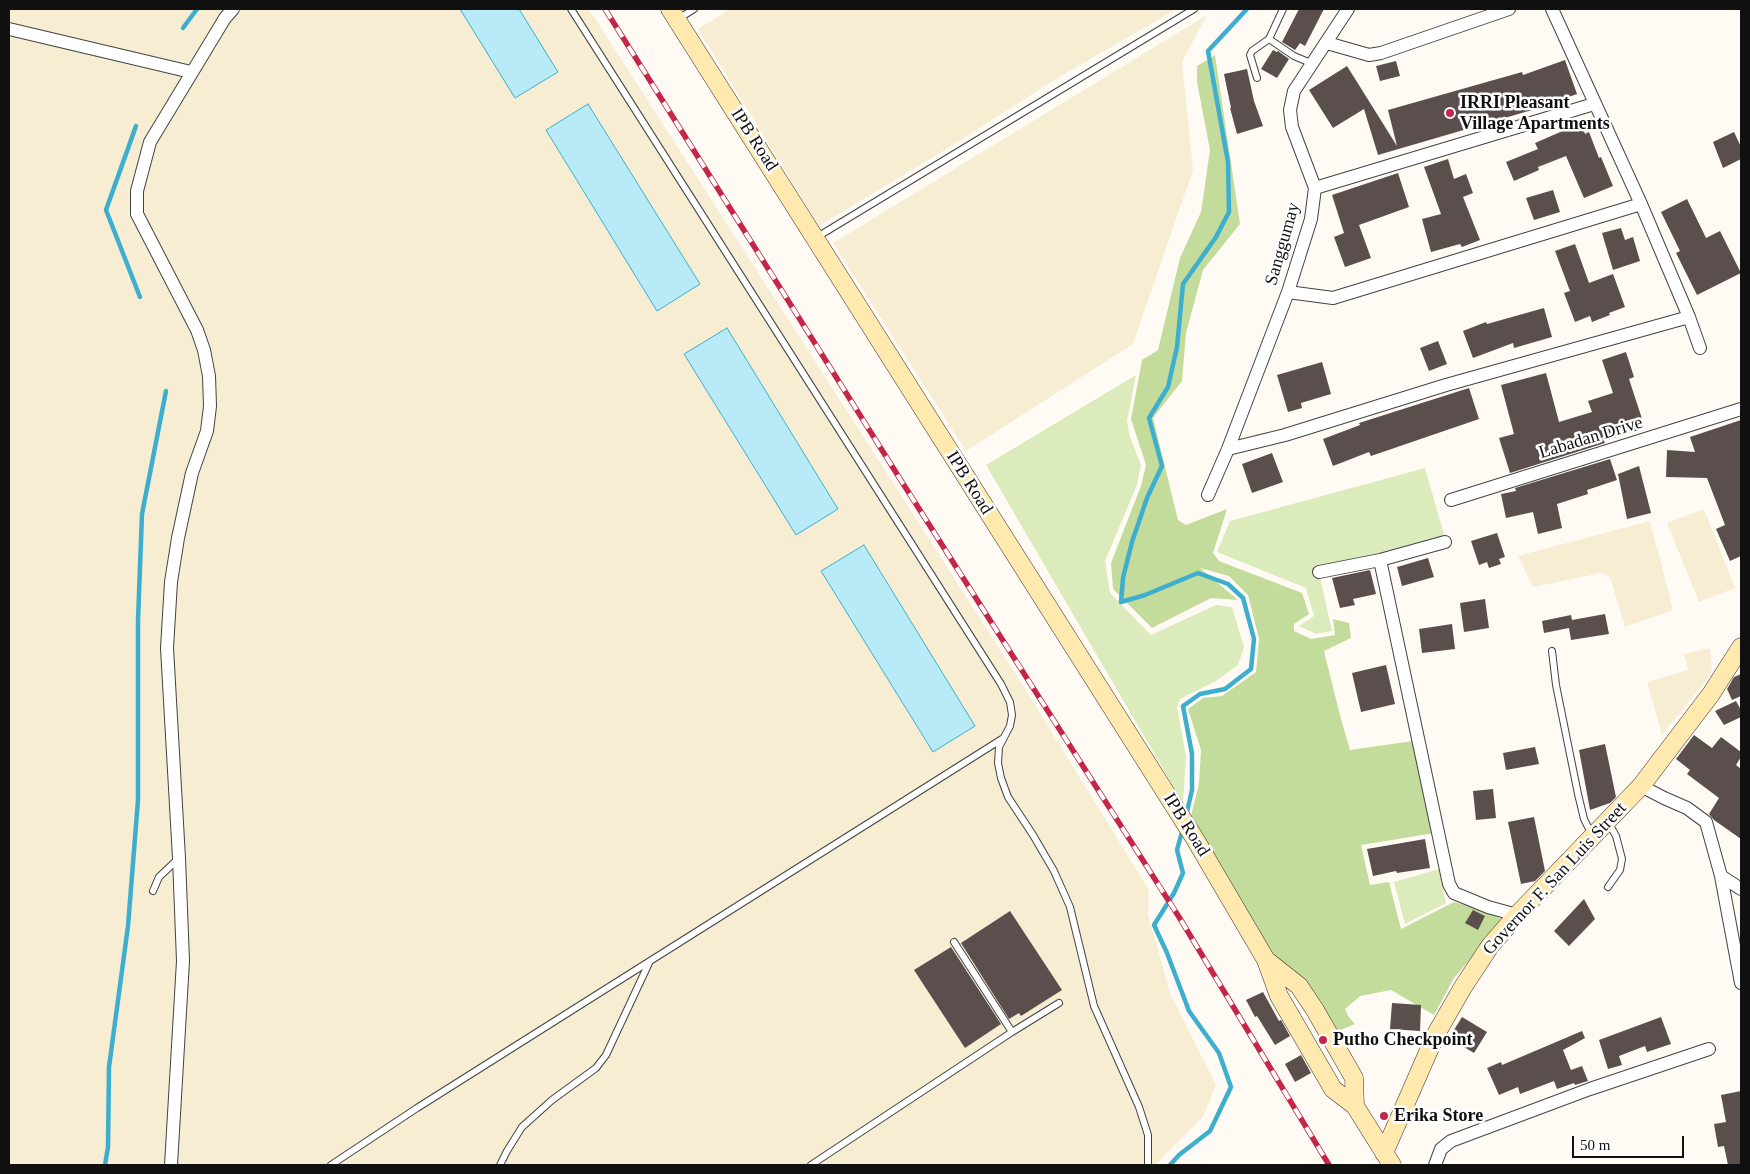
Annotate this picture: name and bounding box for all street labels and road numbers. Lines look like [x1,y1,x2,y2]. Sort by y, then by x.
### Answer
street label: IPB Road [726,105,782,175]
street label: Sanggumay [1261,200,1305,288]
street label: Labadan Drive [1536,412,1646,464]
street label: IPB Road [941,447,997,519]
street label: IPB Road [1158,789,1214,861]
street label: Governor F. San Luis Street [1479,798,1631,960]

